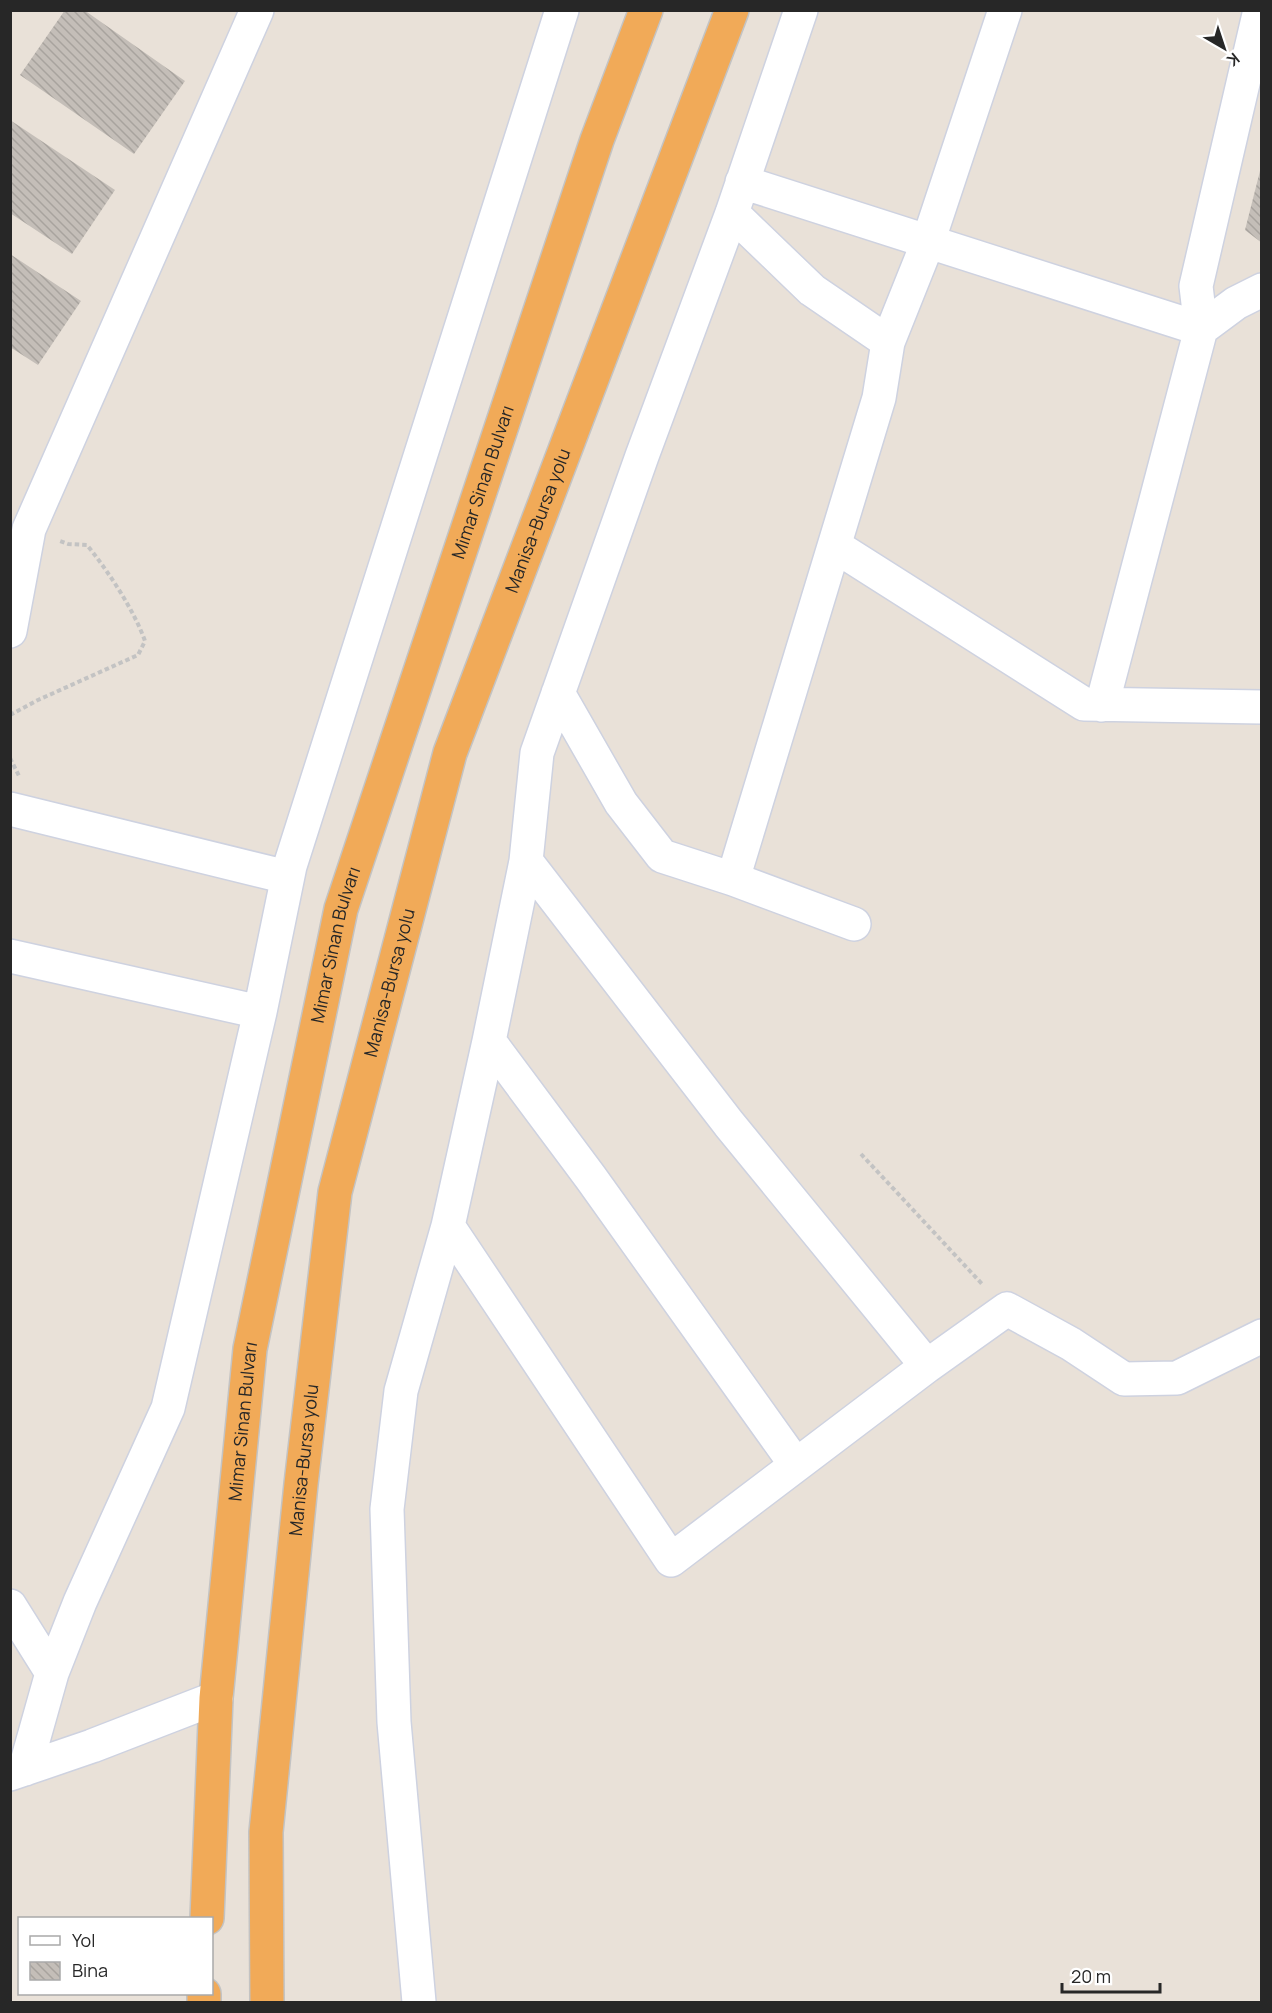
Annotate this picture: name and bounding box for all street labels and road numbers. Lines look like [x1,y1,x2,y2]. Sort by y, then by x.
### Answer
street label: Mimar Sinan Bulvarı [445,402,519,562]
street label: Manisa-Bursa yolu [499,445,576,596]
street label: Mimar Sinan Bulvarı [305,863,365,1025]
street label: Manisa-Bursa yolu [358,906,420,1059]
street label: Mimar Sinan Bulvarı [222,1339,262,1502]
street label: Manisa-Bursa yolu [283,1383,324,1537]

